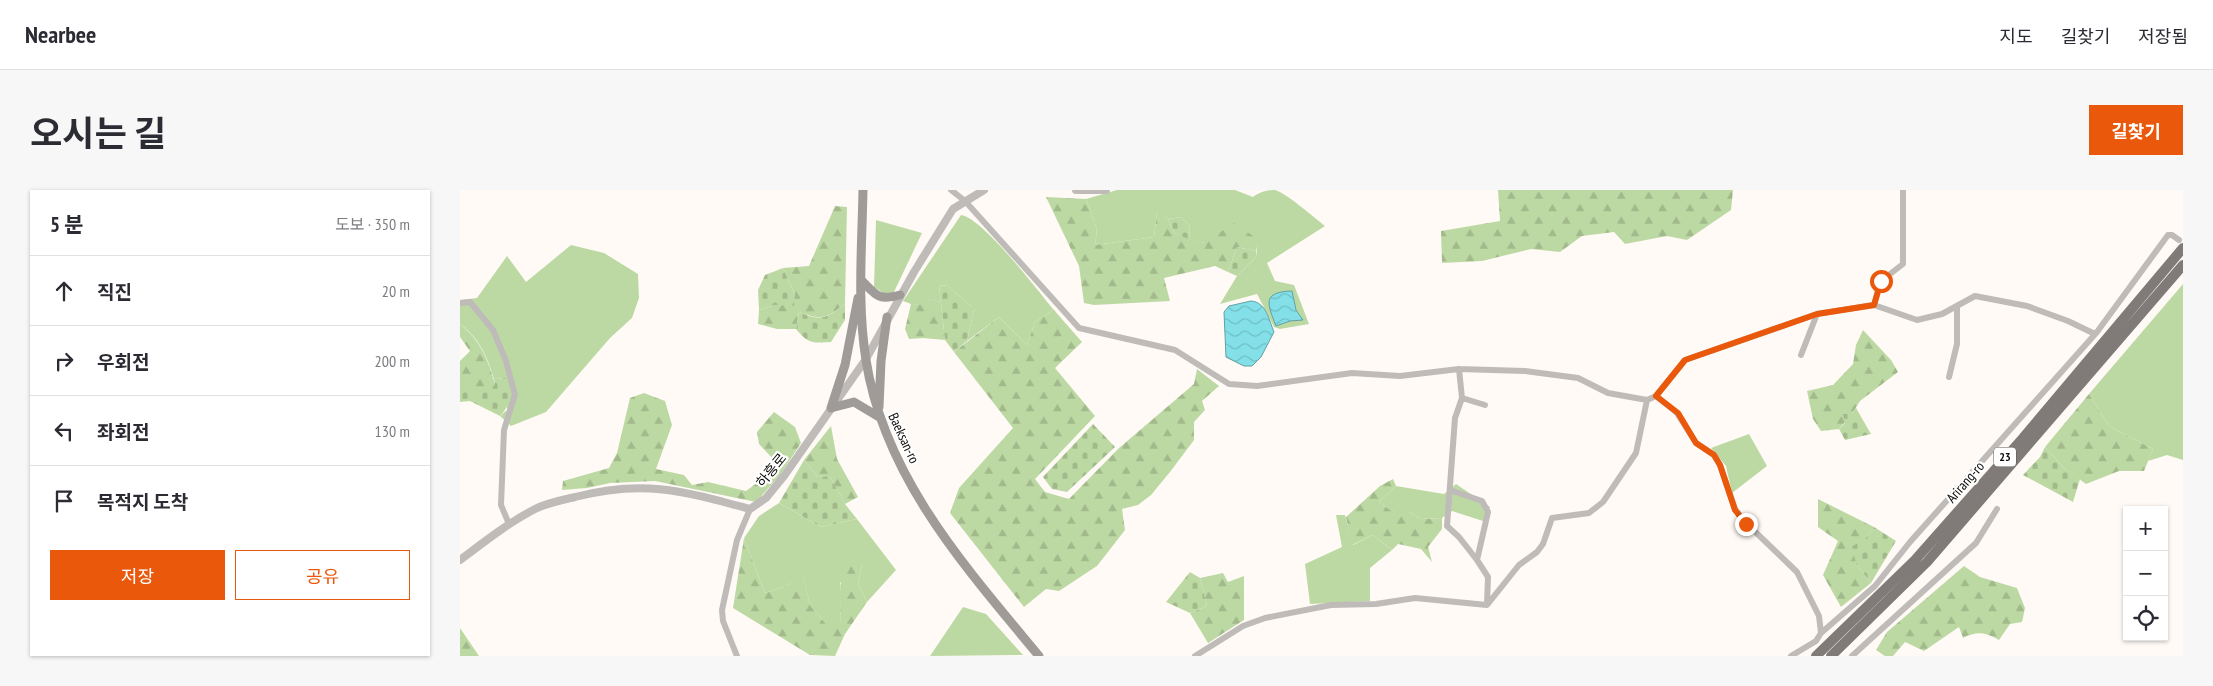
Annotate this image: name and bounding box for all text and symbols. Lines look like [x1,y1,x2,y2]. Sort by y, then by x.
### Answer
text: Nearbee [25,19,96,50]
text: 지도 [2000,25,2033,48]
text: 길찾기 [2061,25,2110,48]
text: 저장됨 [2138,25,2188,48]
button: 길찾기 [2089,105,2183,155]
text: 오시는 길 [30,110,166,156]
text: 5 분 [50,211,84,238]
text: 도보 · 350 m [335,214,410,234]
route start [1870,270,1893,293]
icon: ahead [50,277,78,305]
text: 직진 [97,280,132,304]
text: 20 m [382,281,410,301]
icon: right [50,347,78,375]
text: 우회전 [97,350,149,374]
text: 200 m [375,351,410,371]
street label: Baeksan-ro [884,410,924,466]
icon: left [50,417,78,445]
text: 좌회전 [97,420,149,444]
text: 130 m [375,421,410,441]
road number: 23 [1994,448,2016,466]
street label: 하흥로 [752,449,790,491]
street label: Arirang-ro [1942,458,1988,506]
icon: arrive [50,487,78,515]
text: 목적지 도착 [97,490,188,514]
map controls [2123,506,2168,641]
button: + [2123,506,2168,551]
route end [1735,513,1758,536]
button: 저장 [50,550,225,600]
button: 공유 [235,550,410,600]
button: − [2123,551,2168,596]
button: locate [2123,596,2168,641]

